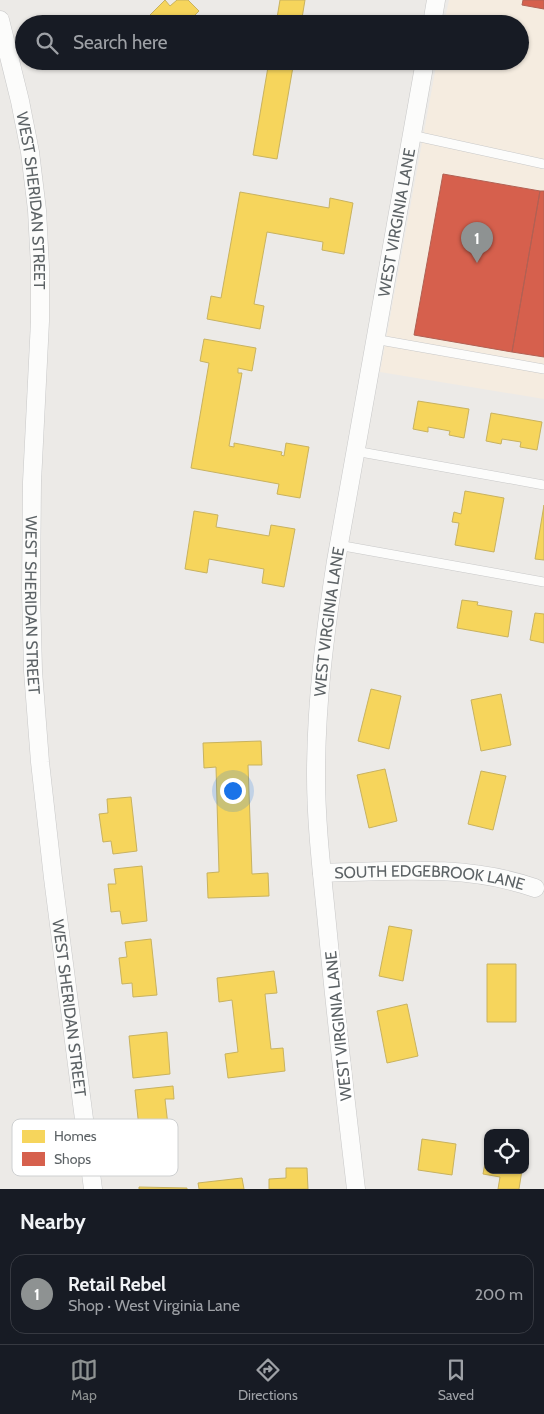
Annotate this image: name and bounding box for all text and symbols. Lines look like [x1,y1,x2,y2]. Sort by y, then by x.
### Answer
search box [15,15,529,70]
icon: search [33,29,61,57]
text: Search here [73,31,167,54]
street label: WEST SHERIDAN STREET [12,110,49,290]
street label: WEST VIRGINIA LANE [374,147,419,298]
pin: 1 [461,222,493,263]
street label: WEST SHERIDAN STREET [21,515,44,695]
street label: WEST VIRGINIA LANE [310,545,348,697]
your location [220,778,246,804]
street label: SOUTH EDGEBROOK LANE [334,861,527,894]
street label: WEST SHERIDAN STREET [48,918,90,1098]
street label: WEST VIRGINIA LANE [321,950,356,1102]
legend [12,1119,178,1176]
text: Homes [54,1127,97,1145]
map controls [484,1129,529,1174]
button: locate [484,1129,529,1174]
text: Shops [54,1150,91,1168]
text: Nearby [20,1209,86,1234]
text: Retail Rebel [68,1273,166,1296]
text: 1 [34,1285,40,1304]
text: 200 m [475,1285,523,1304]
text: Shop · West Virginia Lane [68,1296,240,1315]
tab: Map [70,1356,98,1404]
tab: Directions [238,1356,298,1404]
tab: Saved [438,1356,474,1404]

